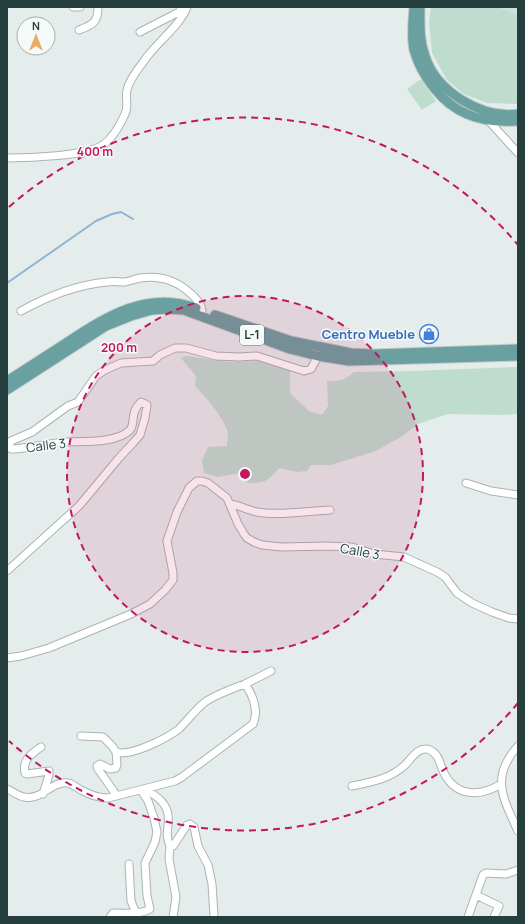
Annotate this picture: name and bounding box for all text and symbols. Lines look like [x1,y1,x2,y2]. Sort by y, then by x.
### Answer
north arrow [16,16,56,56]
text: N [32,18,40,33]
text: 400 m [77,143,113,160]
shop icon: Centro Mueble [418,323,440,345]
road number: L-1 [240,325,264,345]
place label: Centro Mueble [322,325,415,343]
text: 200 m [101,339,137,356]
street label: Calle 3 [25,434,67,456]
centre of rings [238,467,252,481]
street label: Calle 3 [339,539,381,563]

